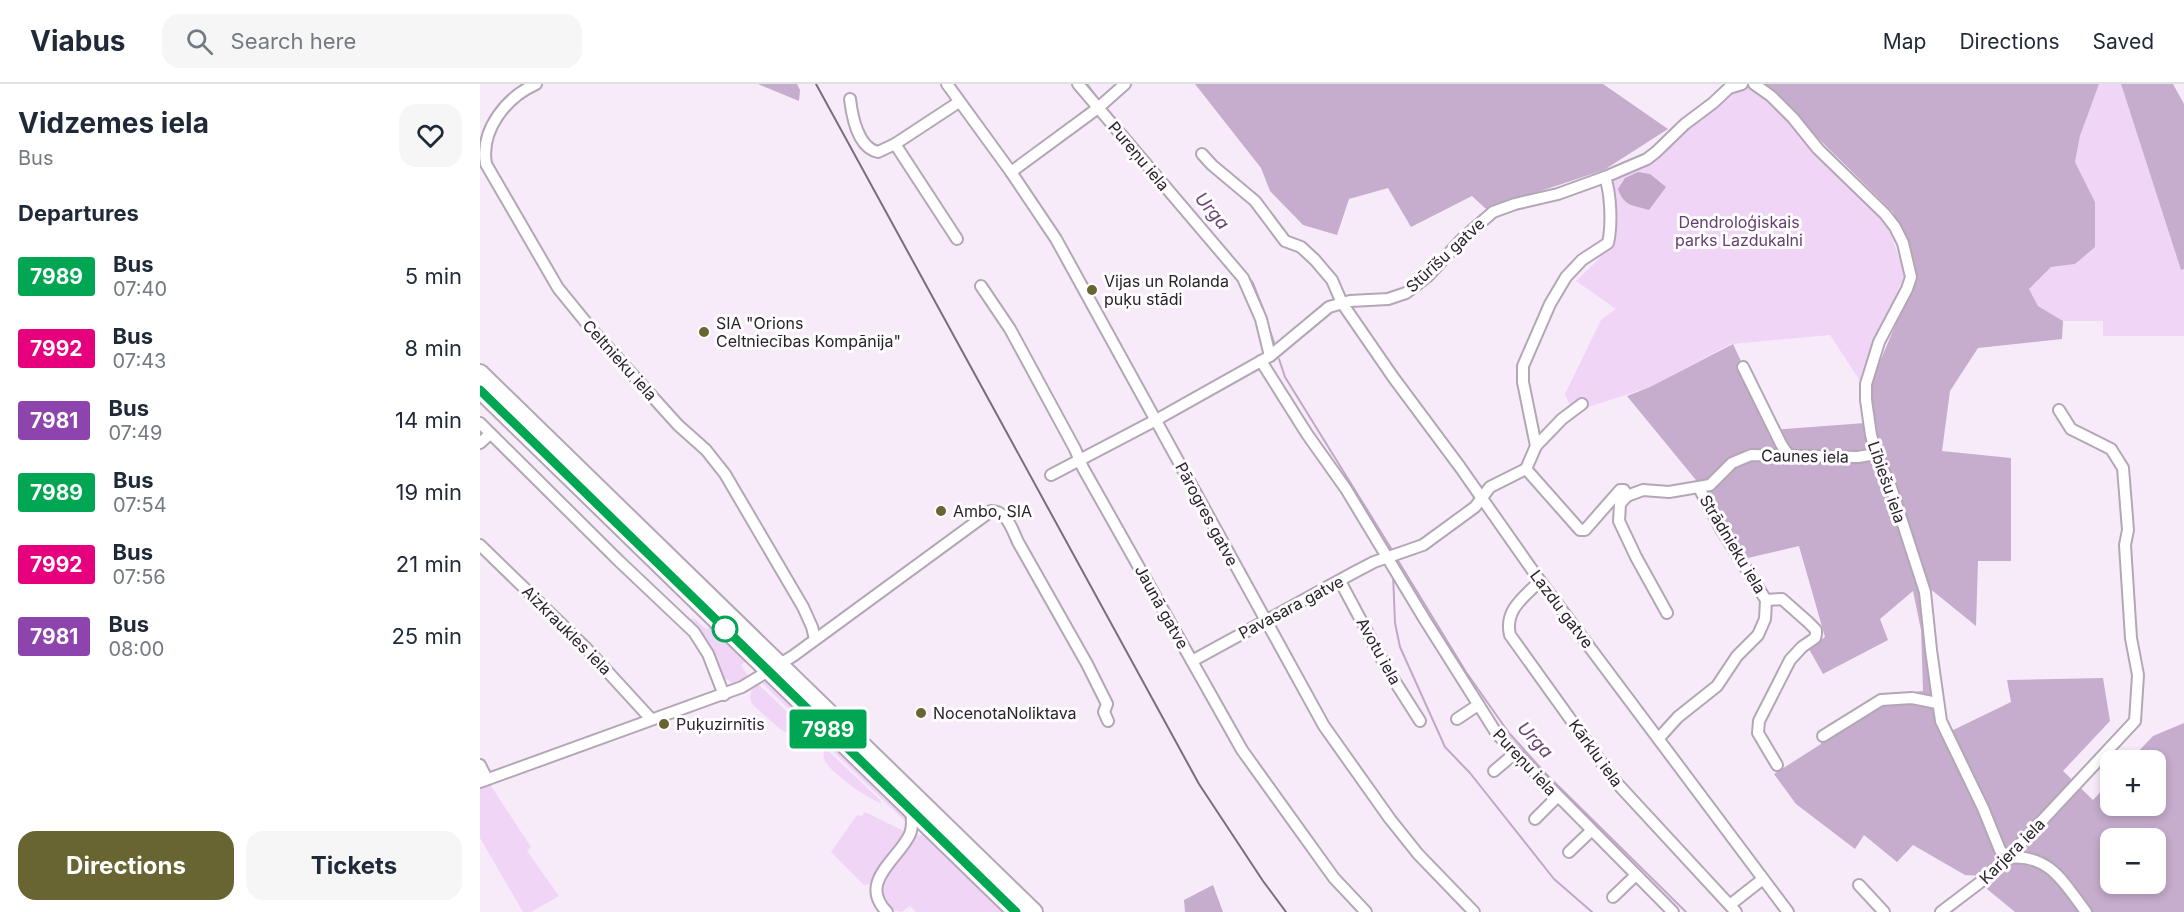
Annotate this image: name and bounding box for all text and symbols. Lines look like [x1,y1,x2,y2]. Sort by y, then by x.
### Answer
search box [162,14,582,68]
text: Viabus [30,24,126,58]
icon: search [183,25,216,58]
text: Search here [231,28,356,54]
text: Map [1883,29,1926,54]
text: Directions [1959,29,2060,54]
text: Saved [2093,29,2154,54]
button: heart [399,104,462,167]
text: Vidzemes iela [18,106,209,140]
street label: Pureņu iela [1104,117,1174,195]
text: Bus [18,146,53,170]
water label: Urga [1191,188,1234,234]
text: Departures [18,200,139,226]
park label: Dendroloģiskais parks Lazdukalni [1675,212,1803,250]
street label: Stūrīšu gatve [1402,214,1488,296]
text: Bus [113,251,154,277]
text: 5 min [405,263,462,289]
text: 7989 [30,264,83,289]
place label: Vijas un Rolanda puķu stādi [1104,271,1229,309]
text: 07:40 [113,277,167,301]
marker: Vijas un Rolanda puķu stādi [1085,283,1099,297]
place label: SIA "Orions Celtniecības Kompānija" [716,313,901,351]
street label: Celtnieku iela [579,315,661,405]
text: Bus [113,323,153,349]
marker: SIA "Orions Celtniecības Kompānija" [697,325,711,339]
text: 8 min [405,335,462,361]
text: 7992 [30,336,83,361]
text: 07:43 [113,349,166,373]
text: Bus [108,395,149,421]
text: 14 min [395,407,462,433]
text: 7981 [30,408,78,433]
text: 07:49 [108,421,162,445]
street label: Lībiešu iela [1864,439,1910,525]
street label: Caunes iela [1761,445,1849,467]
street label: Pārogres gatve [1171,459,1243,569]
text: Bus [113,467,154,493]
text: 19 min [396,479,462,505]
text: 7989 [30,480,83,505]
street label: Strādnieku iela [1696,491,1770,597]
text: 07:54 [113,493,167,517]
place label: Ambo, SIA [953,501,1032,521]
marker: Ambo, SIA [934,504,948,518]
text: Bus [113,539,153,565]
text: 21 min [396,551,462,577]
text: 7992 [30,552,83,577]
street label: Jaunā gatve [1131,562,1193,652]
text: 07:56 [113,565,166,589]
street label: Lazdu gatve [1526,566,1598,652]
street label: Pavasara gatve [1235,571,1347,643]
street label: Aizkraukles iela [518,581,616,679]
text: Bus [108,611,149,637]
street label: Avotu iela [1352,614,1406,688]
unlabelled marker [712,616,738,642]
text: 25 min [391,623,462,649]
text: 7981 [30,624,78,649]
text: 08:00 [108,637,164,661]
place label: NocenotaNoliktava [933,703,1077,723]
marker: NocenotaNoliktava [914,706,928,720]
line badge: 7989 [786,710,870,748]
place label: Puķuzirnītis [676,714,765,734]
street label: Kārklu iela [1565,715,1627,791]
marker: Puķuzirnītis [657,717,671,731]
text: 7989 [802,717,854,742]
water label: Urga [1513,717,1557,762]
street label: Pureņu iela [1489,724,1561,800]
map controls [2100,750,2166,894]
button: + [2100,750,2166,816]
street label: Karjera iela [1975,814,2049,888]
button: − [2100,828,2166,894]
button: Directions [18,831,234,900]
button: Tickets [246,831,462,900]

